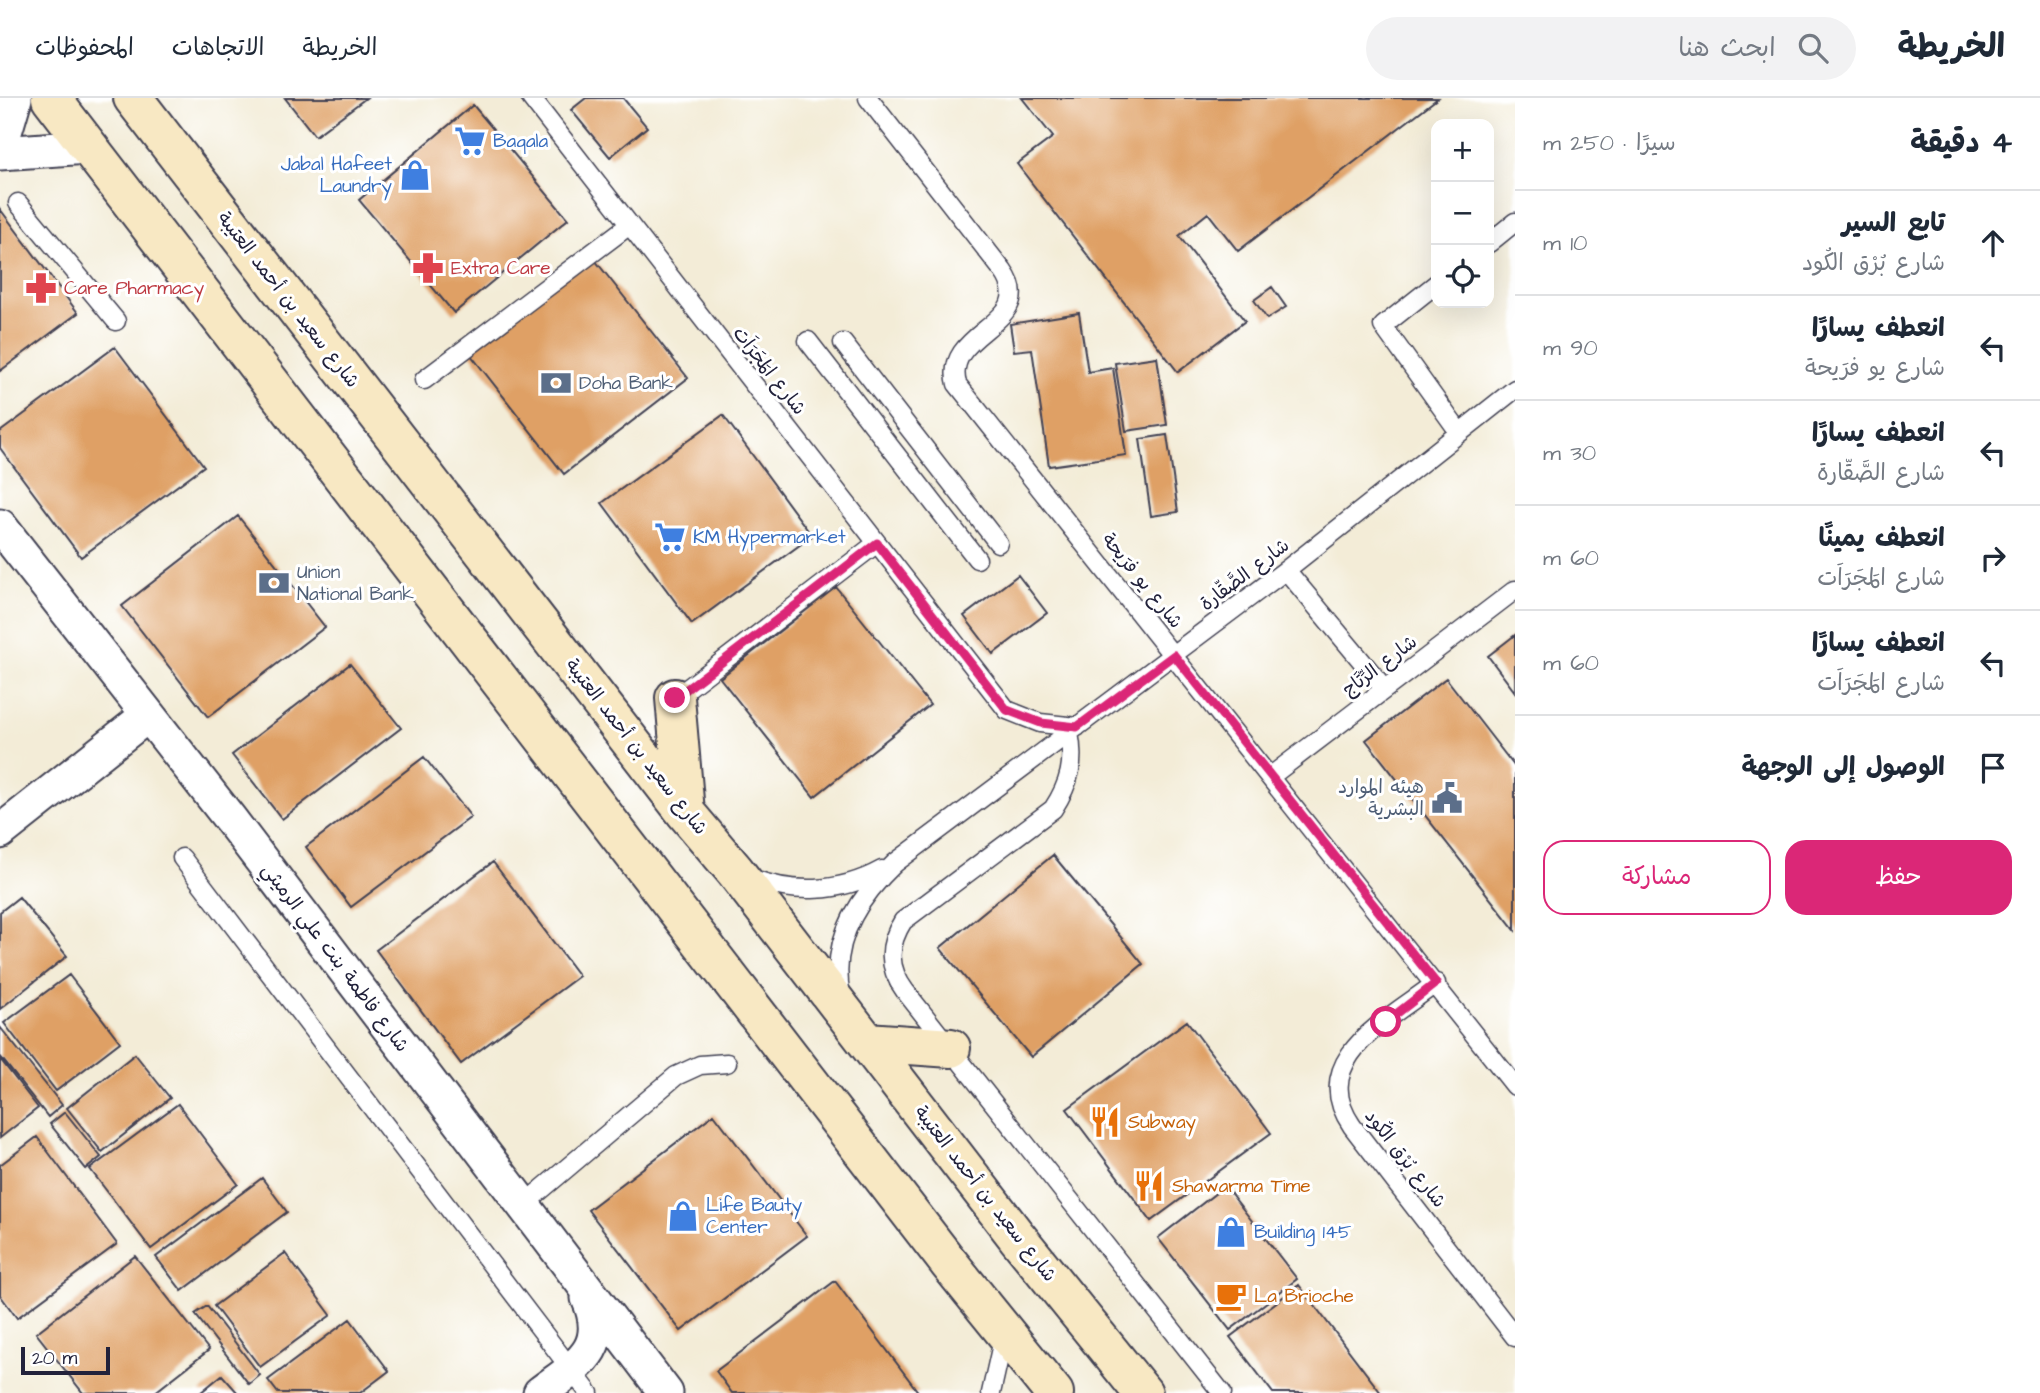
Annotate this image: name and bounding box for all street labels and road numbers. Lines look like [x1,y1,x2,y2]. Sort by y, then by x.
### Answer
street label: شارع سعيد بن أحمد العتيبة [211,206,365,394]
street label: شارع المَجَرَاَت [726,321,813,421]
street label: شارع يو فرَيحة [1095,528,1189,634]
street label: شارع الصَّقّارة [1194,532,1295,618]
street label: شارع الرِّتَاج [1337,629,1423,703]
street label: شارع سعيد بن أحمد العتيبة [559,653,713,841]
street label: شارع فاطمة بنت علي الرميثي [253,858,415,1059]
street label: شارع سعيد بن أحمد العتيبة [908,1100,1062,1288]
street label: شارع بُرْق الكُود [1358,1104,1453,1214]

